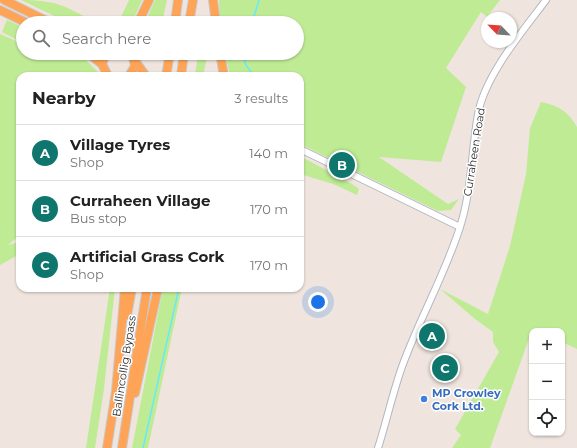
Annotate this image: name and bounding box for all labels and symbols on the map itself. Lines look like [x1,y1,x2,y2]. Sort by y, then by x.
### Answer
north arrow [481,12,517,48]
street label: Curraheen Road [460,107,488,197]
pin: B [329,150,355,180]
your location [308,292,328,312]
street label: Ballincollig Bypass [109,314,139,418]
pin: A [419,321,445,351]
pin: C [432,353,458,383]
place label: MP Crowley Cork Ltd. [432,386,501,413]
marker: MP Crowley Cork Ltd. [419,394,429,404]

